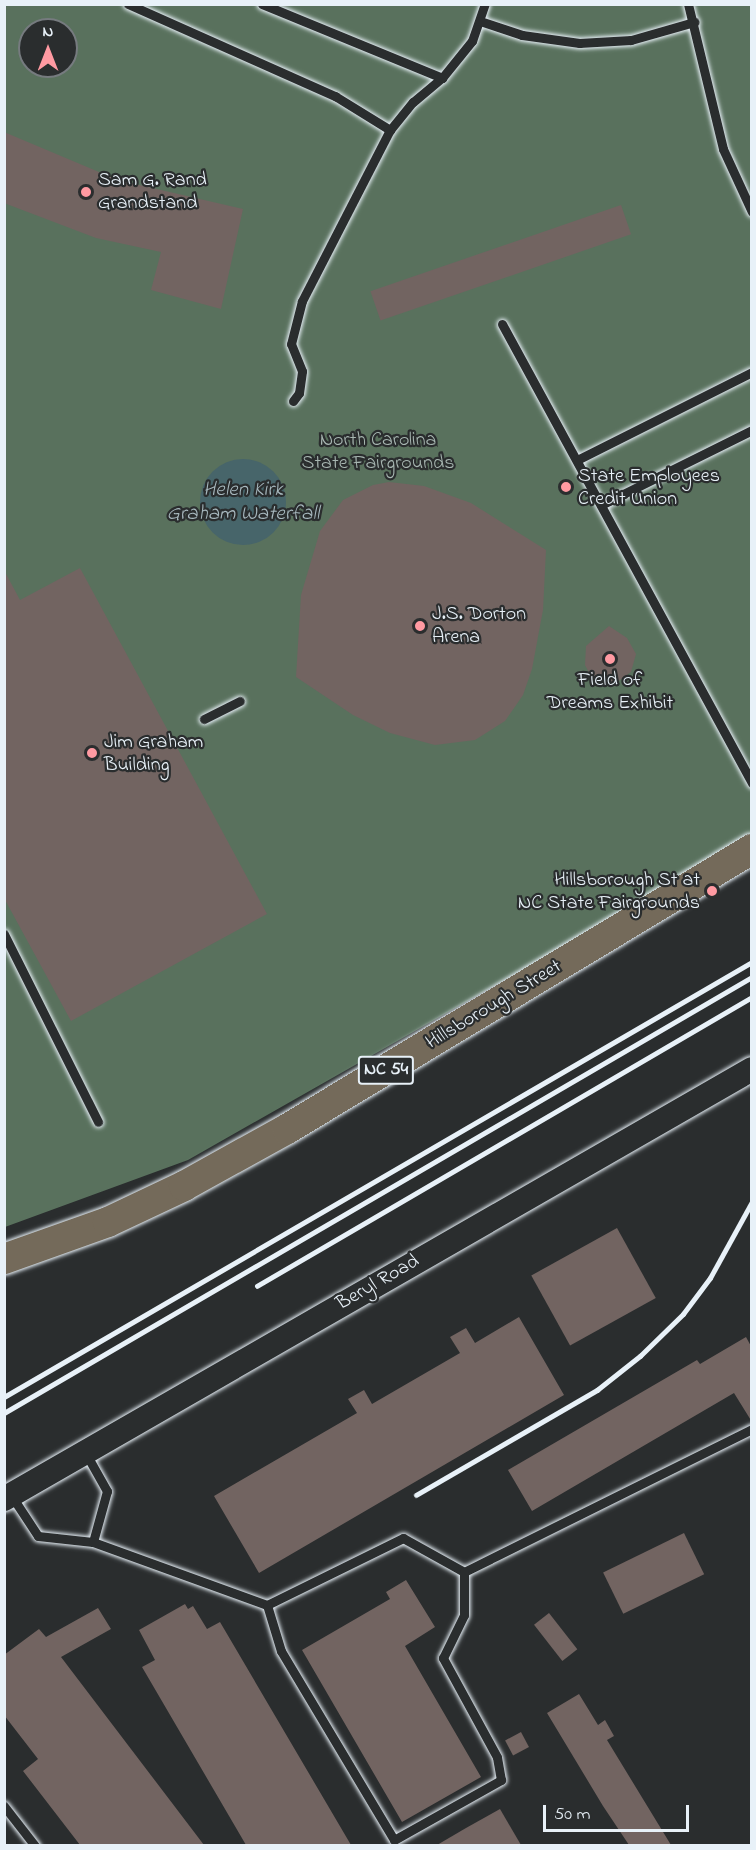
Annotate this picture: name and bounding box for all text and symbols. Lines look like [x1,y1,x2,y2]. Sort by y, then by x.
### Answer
north arrow [18,18,78,78]
text: N [43,20,53,44]
place label: Sam G. Rand Grandstand [98,168,207,215]
marker: Sam G. Rand Grandstand [79,185,93,199]
park label: North Carolina State Fairgrounds [302,429,454,476]
place label: State Employees Credit Union [578,464,720,511]
water label: Helen Kirk Graham Waterfall [167,477,319,527]
marker: State Employees Credit Union [559,480,573,494]
place label: J.S. Dorton Arena [432,602,526,649]
marker: J.S. Dorton Arena [413,619,427,633]
marker: Field of Dreams Exhibit [603,652,617,666]
place label: Field of Dreams Exhibit [547,668,673,715]
place label: Jim Graham Building [104,730,203,777]
marker: Jim Graham Building [85,746,99,760]
place label: Hillsborough St at NC State Fairgrounds [518,868,700,915]
marker: Hillsborough St at NC State Fairgrounds [705,884,719,898]
street label: Hillsborough Street [422,955,566,1055]
road number: NC 54 [358,1055,414,1085]
street label: Beryl Road [332,1250,424,1316]
scale bar [546,1793,692,1831]
text: 50 m [554,1802,591,1828]

